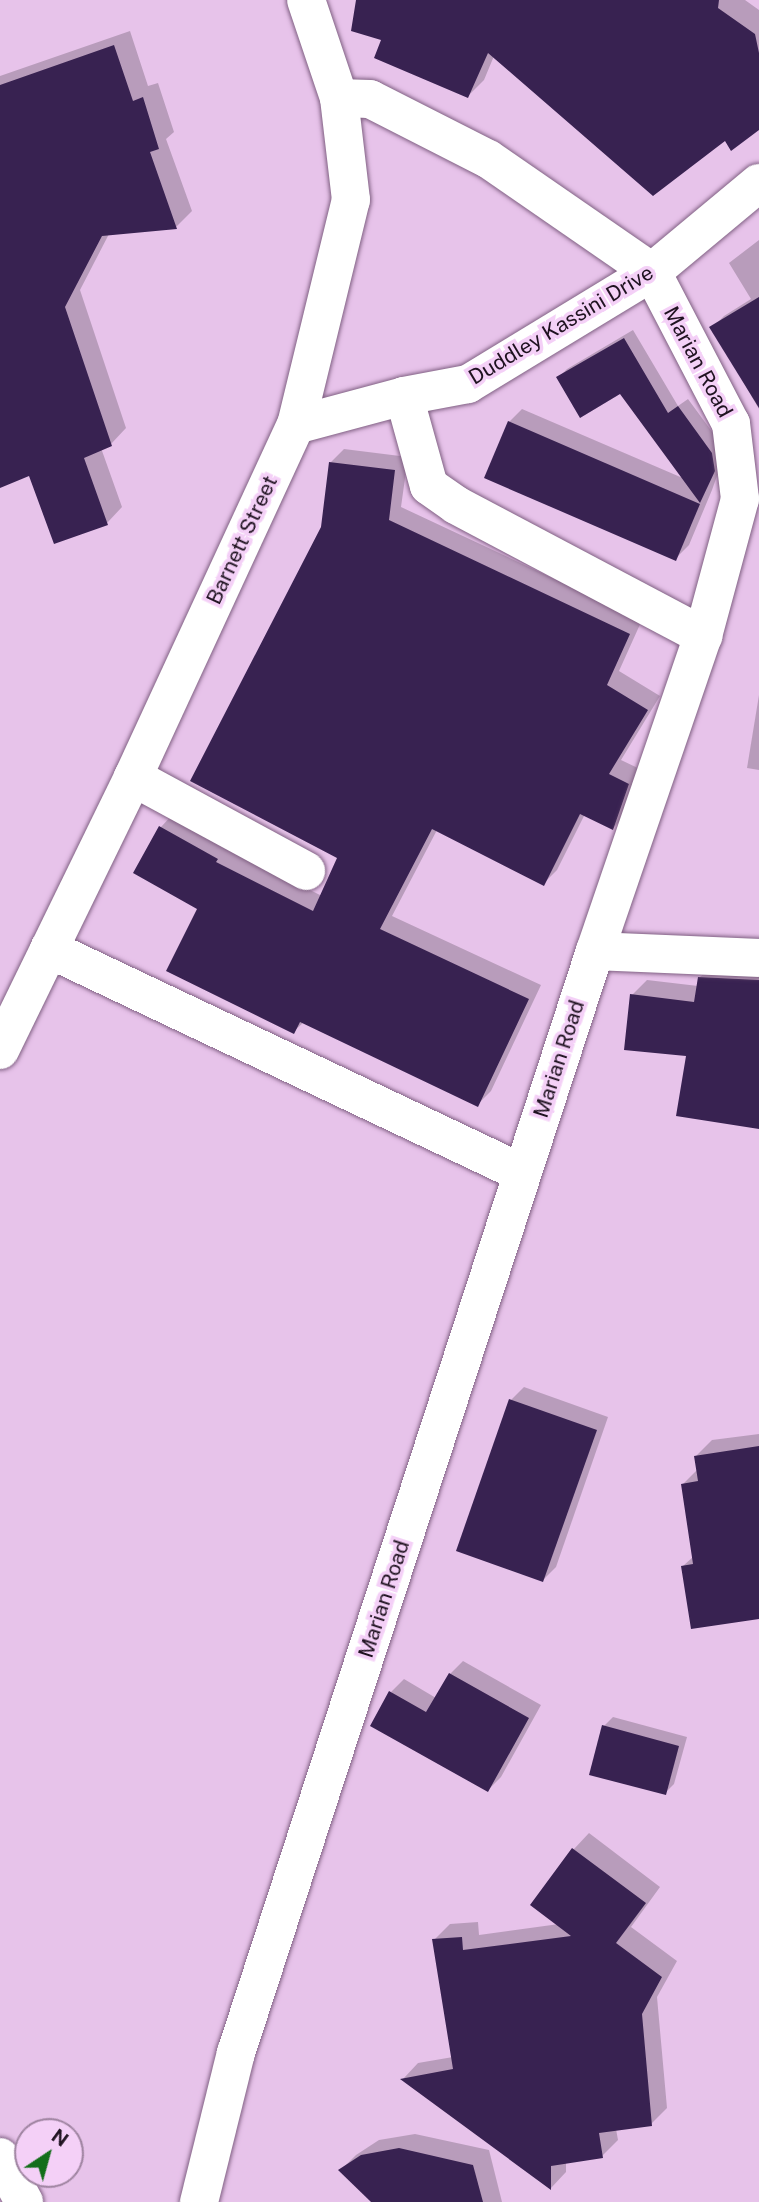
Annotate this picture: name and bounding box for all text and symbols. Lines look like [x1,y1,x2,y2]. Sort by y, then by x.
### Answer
street label: Duddley Kassini Drive [464,260,658,390]
street label: Marian Road [658,302,738,422]
street label: Barnett Street [201,472,283,608]
street label: Marian Road [528,997,590,1121]
street label: Marian Road [353,1537,415,1661]
north arrow [14,2118,84,2188]
text: N [48,2124,73,2151]

